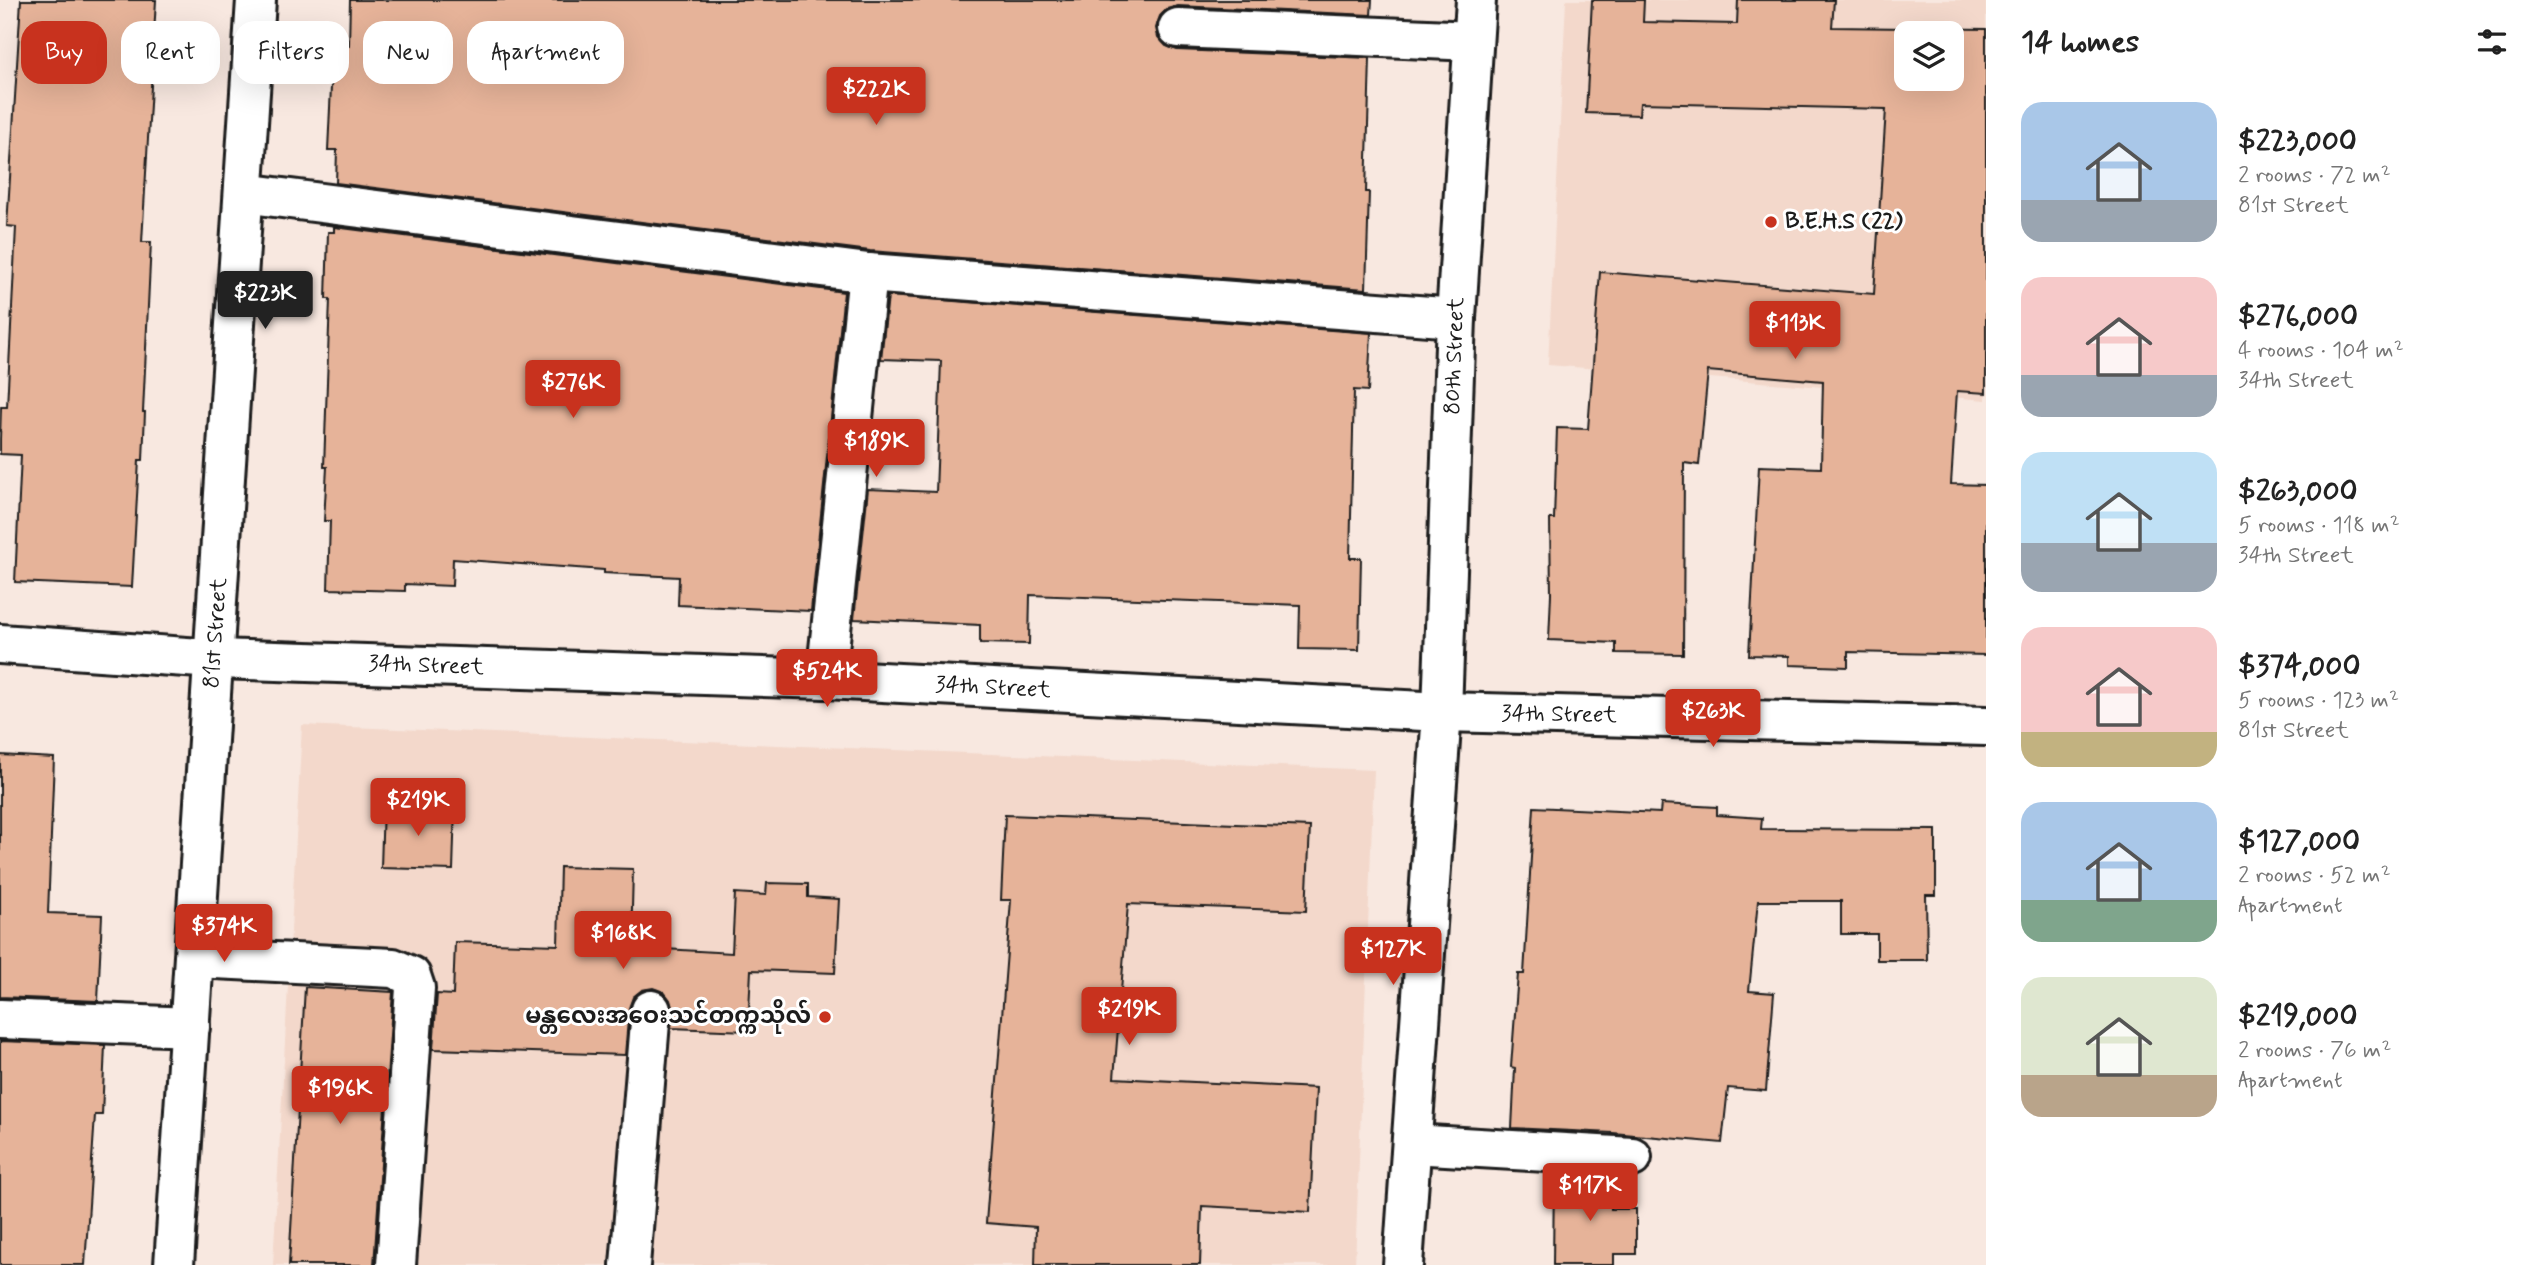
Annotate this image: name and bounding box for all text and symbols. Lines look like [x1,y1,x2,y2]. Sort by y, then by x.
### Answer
chip: Buy [21,21,107,84]
chip: Rent [121,21,220,84]
chip: Filters [234,21,349,84]
chip: New [363,21,453,84]
chip: Apartment [467,21,624,84]
map controls [1894,21,1964,91]
button: layers [1894,21,1964,91]
text: 14 homes [2021,23,2139,62]
icon: filters [2473,23,2511,61]
pin: $222K [827,68,925,127]
text: $222K [843,75,909,105]
text: $223,000 [2238,122,2357,161]
icon: home [2077,130,2161,214]
text: 2 rooms · 72 m² [2238,161,2391,191]
text: 81st Street [2238,191,2349,221]
place label: B.E.H.S (22) [1785,207,1904,237]
marker: B.E.H.S (22) [1763,214,1779,230]
pin: $223K [216,272,314,331]
text: $223K [234,279,296,309]
street label: 80th Street [1438,296,1472,415]
text: $276,000 [2238,297,2358,336]
pin: $113K [1746,302,1844,361]
icon: home [2077,305,2161,389]
text: $113K [1765,309,1825,339]
text: 4 rooms · 104 m² [2238,336,2404,366]
pin: $276K [524,360,622,420]
text: 34th Street [2238,366,2354,396]
text: $276K [541,368,605,398]
pin: $189K [827,420,925,479]
text: $189K [844,427,908,457]
text: $263,000 [2238,472,2358,511]
icon: home [2077,480,2161,564]
text: 5 rooms · 118 m² [2238,511,2400,541]
text: 34th Street [2238,541,2354,571]
street label: 81st Street [197,576,235,689]
text: $374,000 [2238,647,2360,686]
street label: 34th Street [368,649,485,683]
pin: $524K [778,650,876,709]
icon: home [2077,655,2161,739]
text: $524K [792,657,862,687]
street label: 34th Street [934,670,1052,706]
text: 5 rooms · 123 m² [2238,686,2399,716]
pin: $263K [1664,690,1762,749]
text: $263K [1681,697,1745,727]
street label: 34th Street [1501,699,1618,731]
text: 81st Street [2238,716,2349,746]
pin: $219K [369,778,467,838]
text: $219K [386,786,450,816]
text: $127,000 [2238,822,2360,861]
icon: home [2077,830,2161,914]
text: 2 rooms · 52 m² [2238,861,2391,891]
text: Apartment [2238,891,2343,921]
pin: $374K [175,904,273,964]
text: $374K [191,912,257,942]
pin: $168K [574,912,672,971]
text: $168K [590,919,656,949]
pin: $127K [1344,928,1442,987]
text: $127K [1360,935,1426,965]
pin: $219K [1080,988,1178,1047]
text: $219K [1097,995,1161,1025]
text: $219,000 [2238,997,2358,1036]
place label: မန္တလေးအဝေးသင်တက္ကသိုလ် [525,999,811,1034]
icon: home [2077,1005,2161,1089]
marker: မန္တလေးအဝေးသင်တက္ကသိုလ် [817,1009,833,1025]
text: 2 rooms · 76 m² [2238,1036,2391,1066]
pin: $196K [291,1066,389,1126]
text: Apartment [2238,1066,2343,1096]
text: $196K [308,1074,372,1104]
pin: $117K [1541,1164,1639,1223]
text: $117K [1559,1171,1621,1201]

